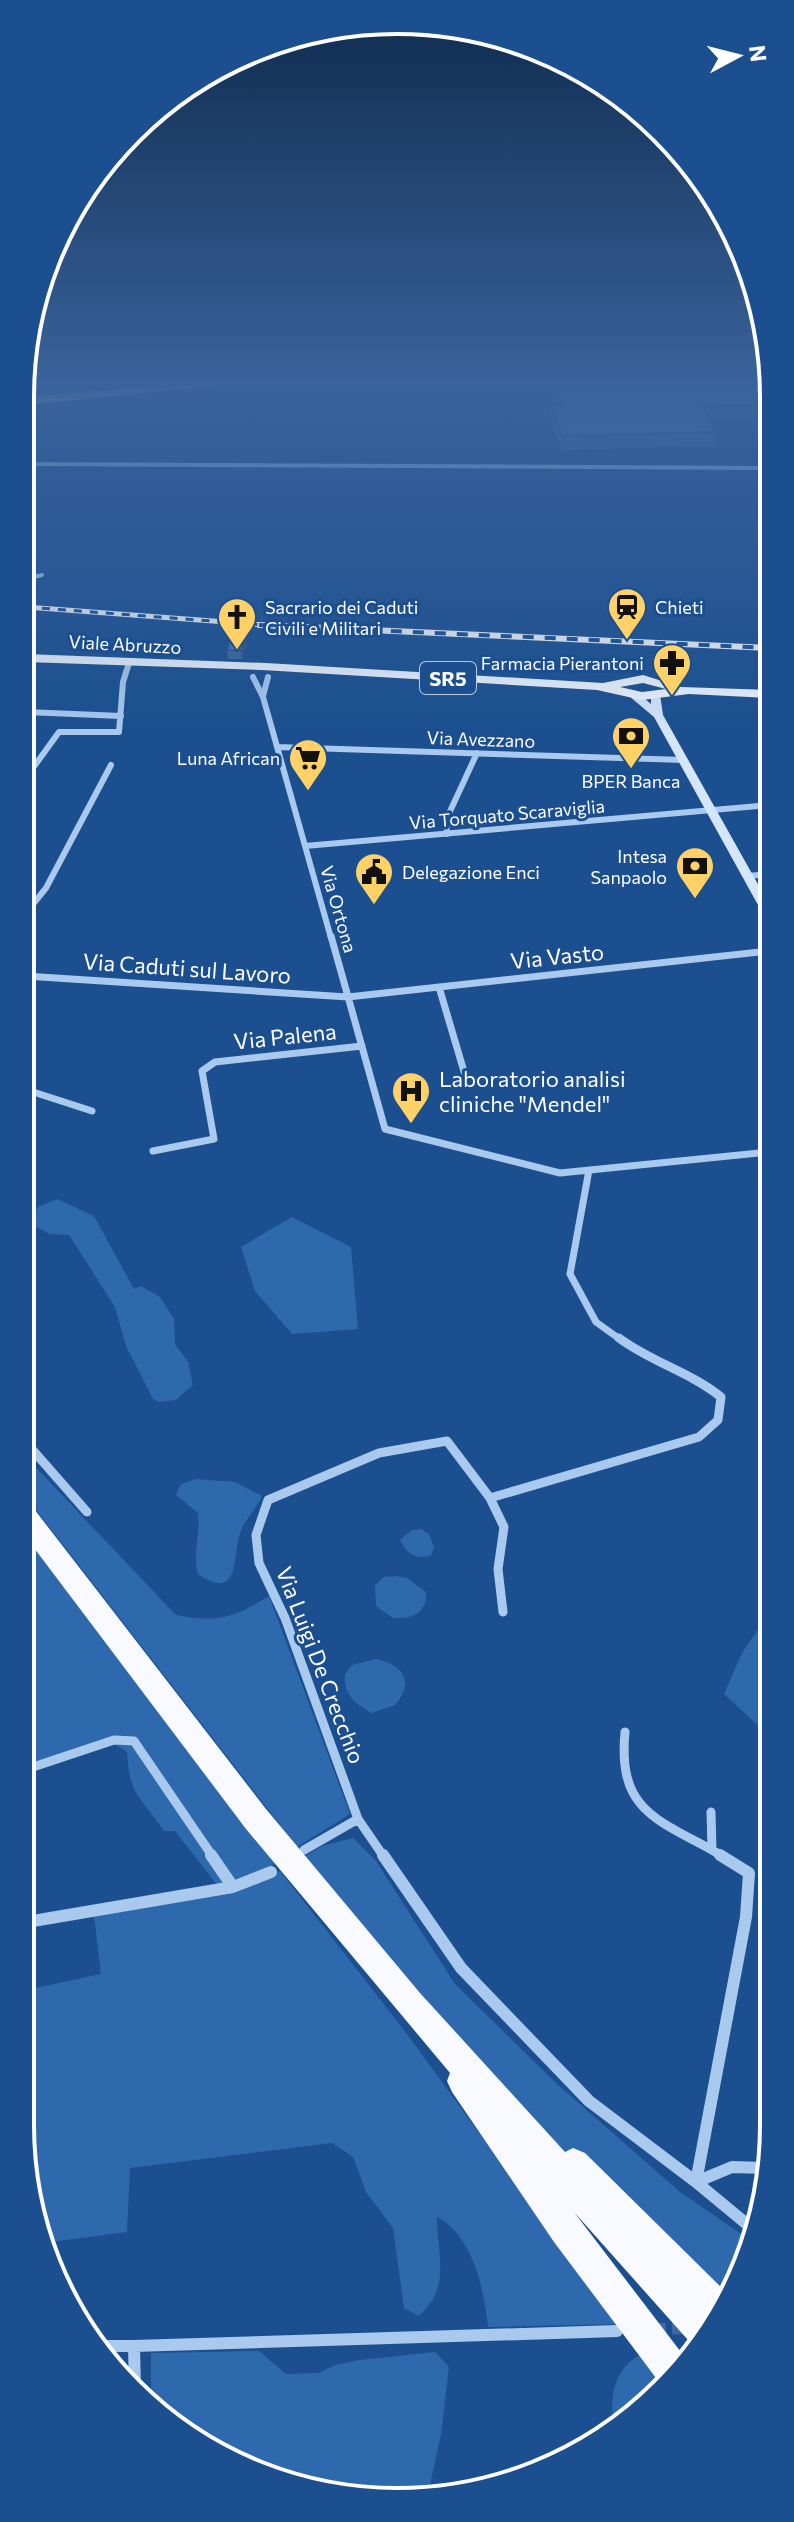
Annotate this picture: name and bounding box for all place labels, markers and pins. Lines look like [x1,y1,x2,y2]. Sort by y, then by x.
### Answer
station icon: Chieti [606,586,648,641]
church icon: Sacrario dei Caduti Civili e Militari [216,596,258,651]
place label: Sacrario dei Caduti Civili e Militari [265,596,418,639]
place label: Chieti [655,596,704,618]
pharmacy icon: Farmacia Pierantoni [651,642,693,697]
place label: Farmacia Pierantoni [481,652,644,674]
bank icon: BPER Banca [610,715,652,770]
supermarket icon: Luna African [287,737,329,792]
place label: Luna African [177,747,280,769]
place label: BPER Banca [582,770,680,792]
place label: Intesa Sanpaolo [591,845,667,888]
bank icon: Intesa Sanpaolo [674,845,716,900]
public building icon: Delegazione Enci [353,851,395,906]
place label: Delegazione Enci [402,861,540,883]
place label: Laboratorio analisi cliniche "Mendel" [439,1065,626,1117]
hospital icon: Laboratorio analisi cliniche "Mendel" [390,1070,432,1125]

